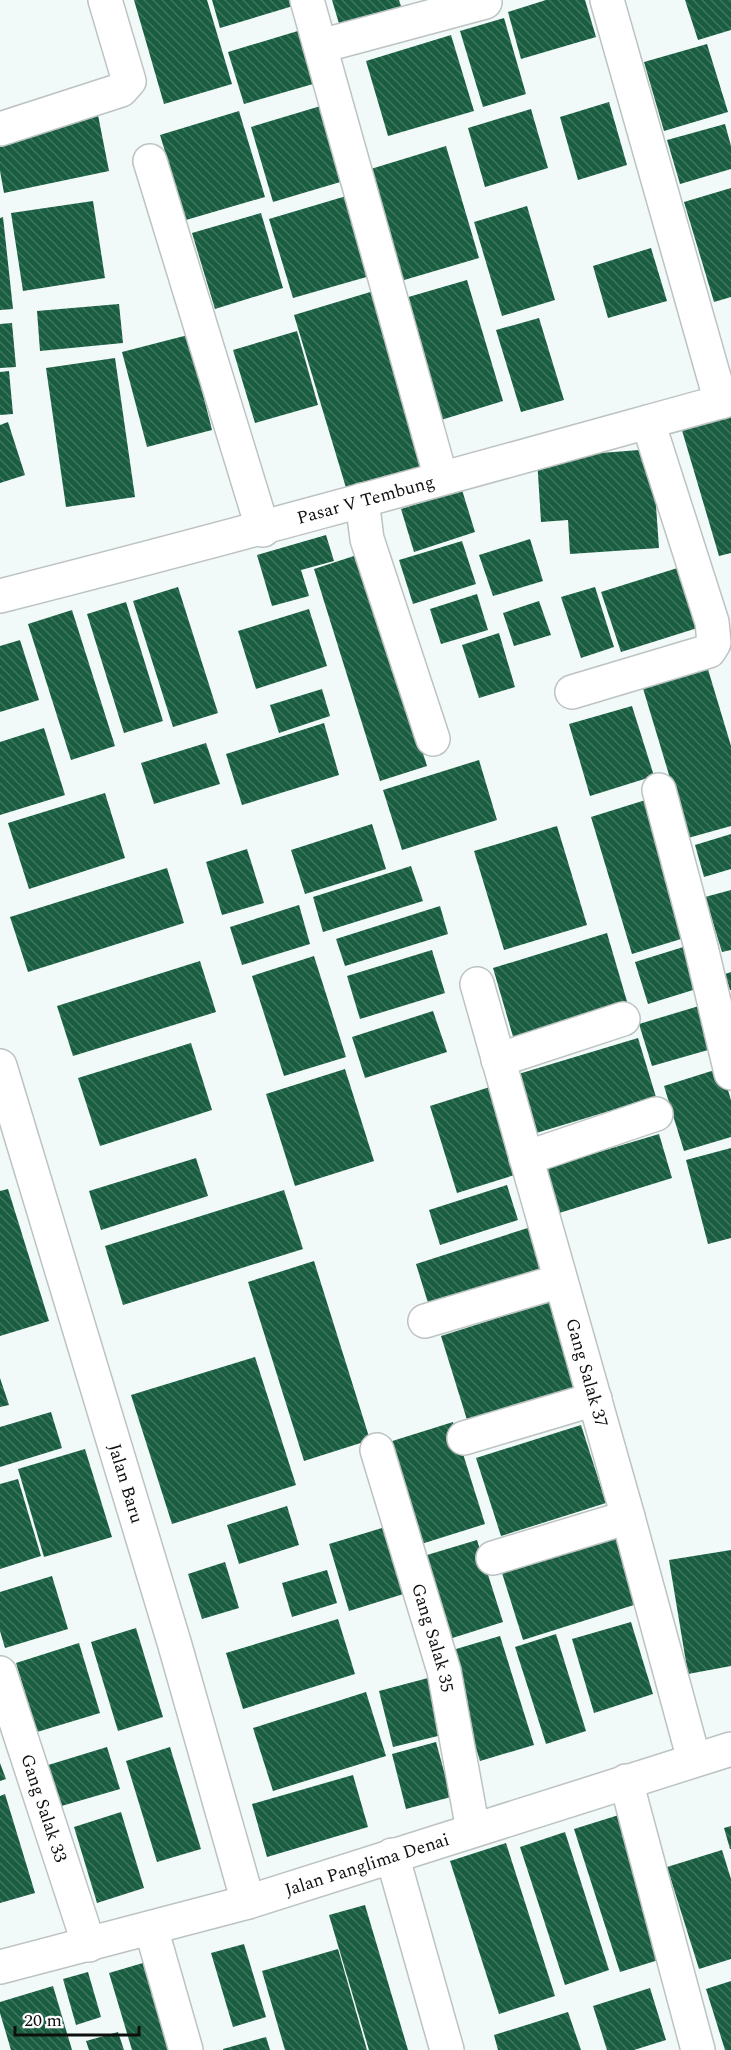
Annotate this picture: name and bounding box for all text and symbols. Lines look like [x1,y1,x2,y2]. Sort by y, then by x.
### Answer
street label: Pasar V Tembung [294,468,438,532]
street label: Gang Salak 37 [558,1315,615,1431]
street label: Jalan Baru [101,1440,150,1527]
street label: Gang Salak 35 [404,1580,461,1695]
street label: Gang Salak 33 [13,1750,74,1866]
street label: Jalan Panglima Denai [281,1826,453,1904]
scale bar [15,1999,140,2037]
text: 20 m [24,2007,62,2034]

